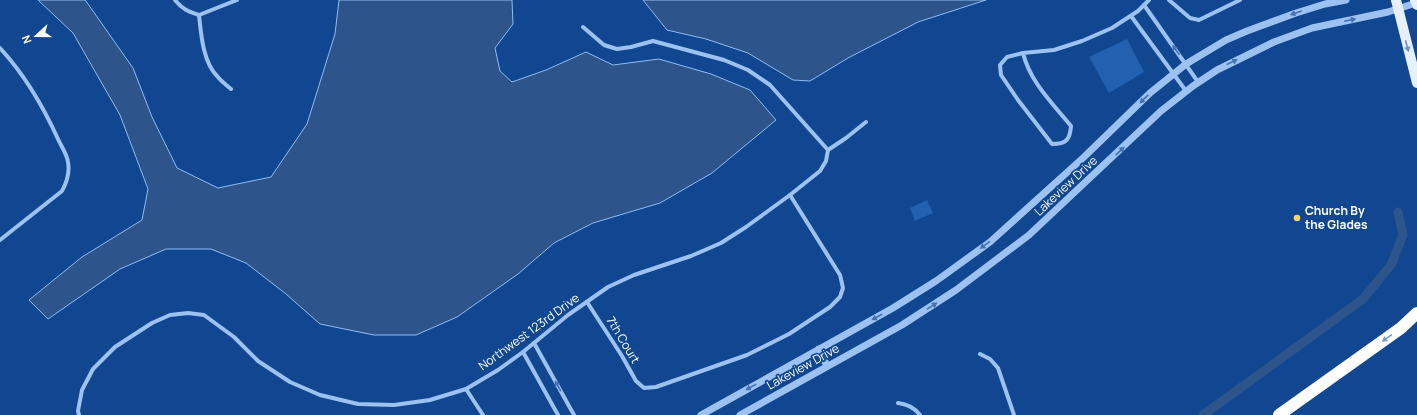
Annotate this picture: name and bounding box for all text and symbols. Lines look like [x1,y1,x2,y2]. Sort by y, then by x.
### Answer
one-way arrow [1290,10,1302,16]
north arrow [16,16,56,56]
one-way arrow [1344,16,1356,22]
text: N [18,33,35,46]
one-way arrow [1404,40,1410,52]
one-way arrow [1172,45,1180,55]
one-way arrow [1226,59,1238,65]
one-way arrow [1139,94,1149,103]
one-way arrow [1115,146,1125,155]
street label: Lakeview Drive [1030,152,1101,219]
place label: Church By the Glades [1305,202,1368,233]
marker: Church By the Glades [1292,213,1302,223]
one-way arrow [980,241,990,249]
street label: Northwest 123rd Drive [475,289,583,374]
one-way arrow [926,302,938,309]
street label: 7th Court [603,313,644,367]
one-way arrow [871,313,882,320]
one-way arrow [1382,334,1393,342]
street label: Lakeview Drive [763,340,842,394]
one-way arrow [555,380,561,391]
one-way arrow [745,384,757,390]

